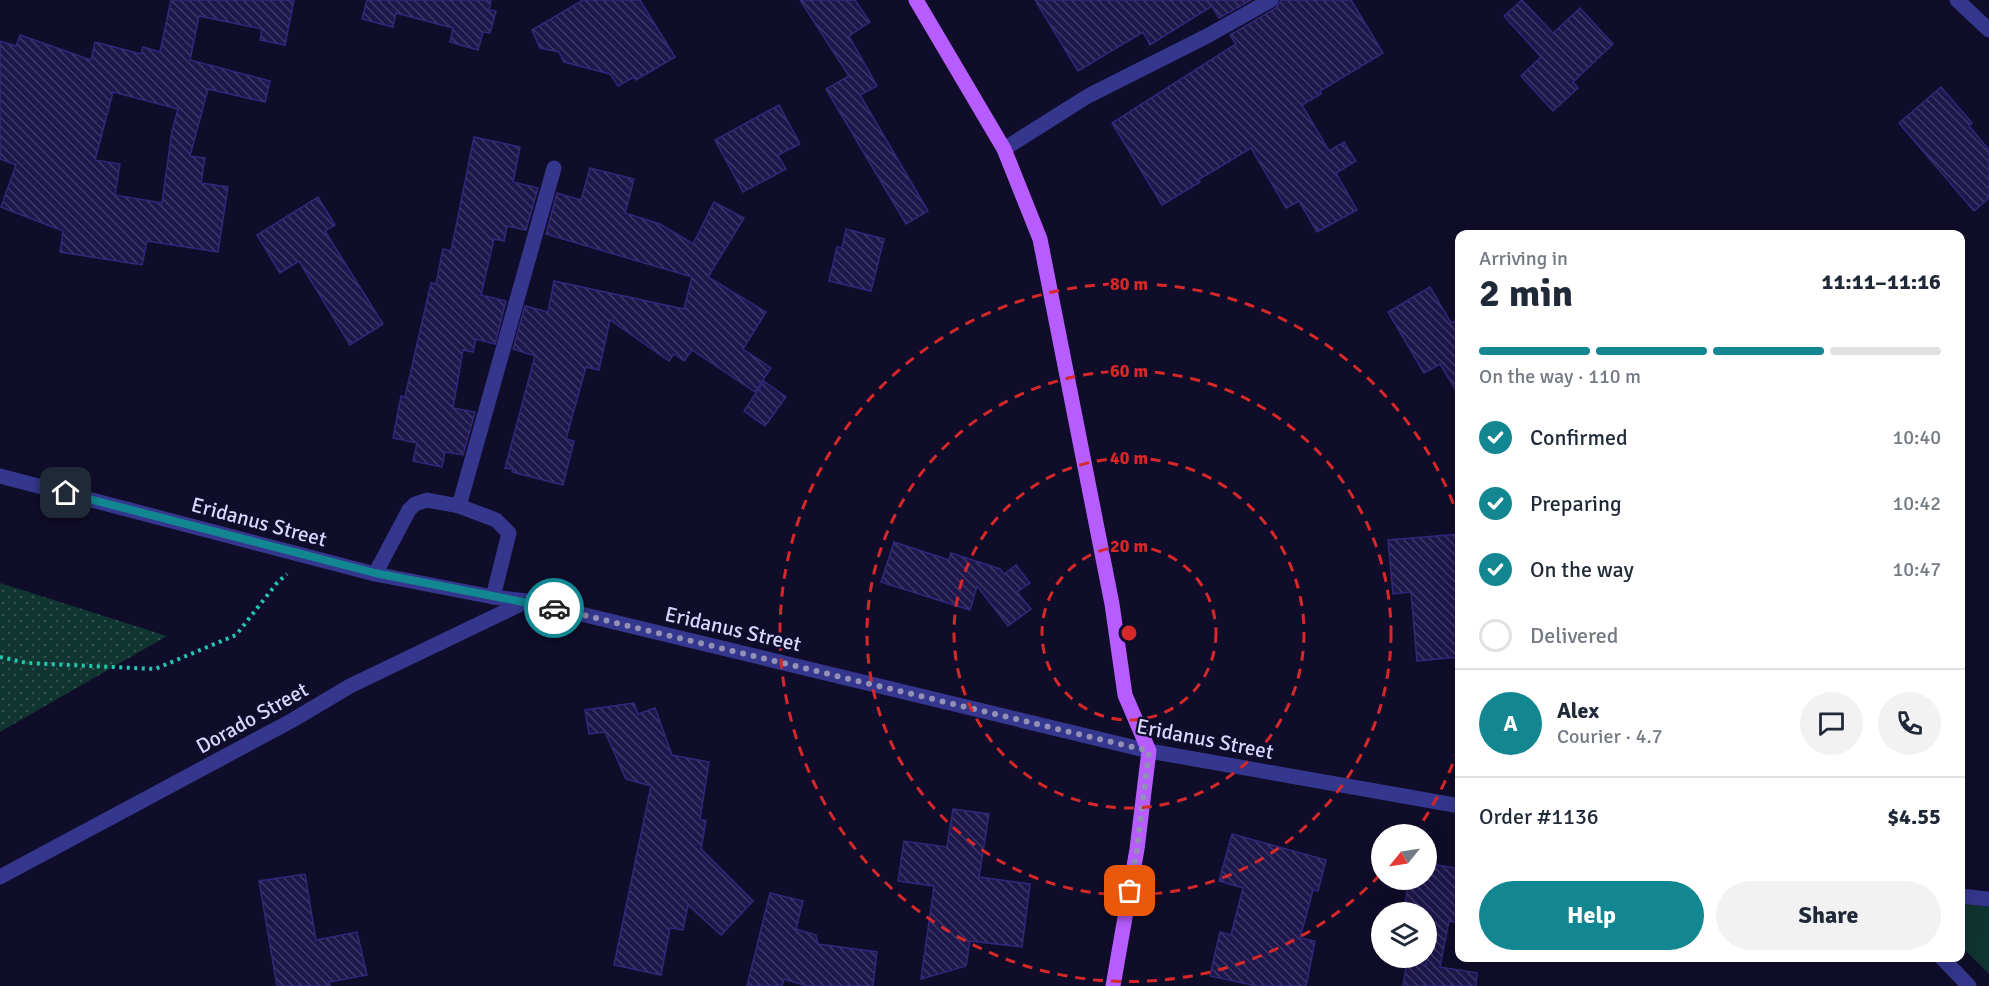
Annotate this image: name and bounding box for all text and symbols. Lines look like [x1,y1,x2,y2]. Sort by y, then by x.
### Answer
text: Arriving in [1479,246,1568,271]
text: 11:11–11:16 [1822,268,1941,295]
text: 2 min [1479,269,1573,317]
text: 80 m [1110,273,1148,295]
text: 60 m [1110,360,1148,382]
text: On the way · 110 m [1479,364,1641,389]
icon: check [1479,421,1512,454]
text: Confirmed [1530,424,1628,451]
text: 10:40 [1892,425,1941,450]
text: 40 m [1110,447,1148,469]
pin [40,467,91,518]
icon: home [49,476,82,509]
icon: check [1479,487,1512,520]
text: Preparing [1530,490,1622,517]
street label: Eridanus Street [189,491,329,553]
text: 10:42 [1892,491,1941,516]
text: 20 m [1110,535,1148,557]
icon: check [1479,553,1512,586]
text: On the way [1530,556,1634,583]
text: 10:47 [1892,557,1941,582]
courier [524,578,584,638]
icon: car [538,592,571,625]
street label: Eridanus Street [662,601,804,657]
text: Delivered [1530,622,1618,649]
centre of rings [1119,623,1139,643]
street label: Dorado Street [191,677,313,759]
button: chat [1800,692,1863,755]
button: phone [1878,692,1941,755]
text: Alex [1557,697,1599,724]
text: A [1503,710,1518,737]
street label: Eridanus Street [1134,713,1276,765]
text: Courier · 4.7 [1557,724,1663,749]
text: Order #1136 [1479,803,1599,830]
text: $4.55 [1887,803,1941,830]
north arrow [1371,824,1437,890]
map controls [1371,824,1437,968]
pin [1104,865,1155,916]
icon: bag [1113,874,1146,907]
button: Help [1479,881,1704,950]
button: Share [1716,881,1941,950]
button: layers [1371,902,1437,968]

